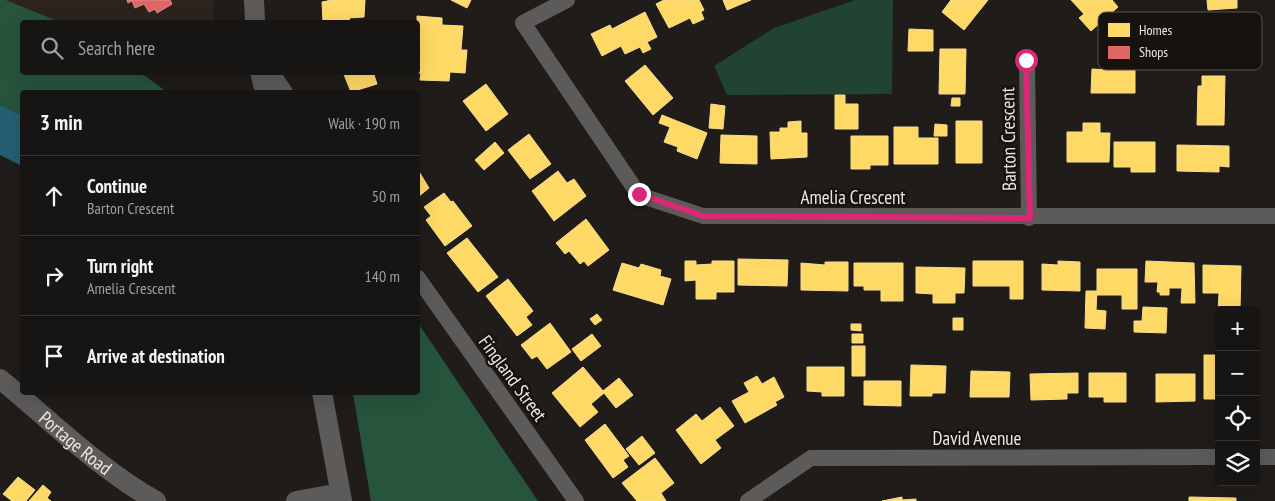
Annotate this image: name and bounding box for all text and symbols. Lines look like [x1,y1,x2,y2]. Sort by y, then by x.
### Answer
legend [1098,12,1262,70]
search box [20,20,420,75]
text: Homes [1139,21,1172,39]
icon: search [38,34,66,62]
text: Search here [78,36,155,60]
text: Shops [1139,43,1168,61]
route start [1015,49,1038,72]
street label: Barton Crescent [995,86,1021,191]
text: 3 min [40,109,82,136]
text: Walk · 190 m [328,113,400,133]
text: Continue [87,174,147,198]
icon: ahead [40,182,68,210]
route end [628,183,651,206]
street label: Amelia Crescent [800,185,906,209]
text: 50 m [372,186,400,206]
text: Barton Crescent [87,198,174,218]
text: Turn right [87,254,153,278]
icon: right [40,262,68,290]
text: 140 m [365,266,400,286]
text: Amelia Crescent [87,278,176,298]
map controls [1215,306,1260,486]
button: + [1215,306,1260,351]
street label: Fingland Street [474,330,553,426]
icon: arrive [40,342,68,370]
text: Arrive at destination [87,344,225,368]
button: − [1215,351,1260,396]
button: locate [1215,396,1260,441]
street label: Portage Road [34,406,117,480]
street label: David Avenue [933,426,1022,450]
button: layers [1215,441,1260,486]

